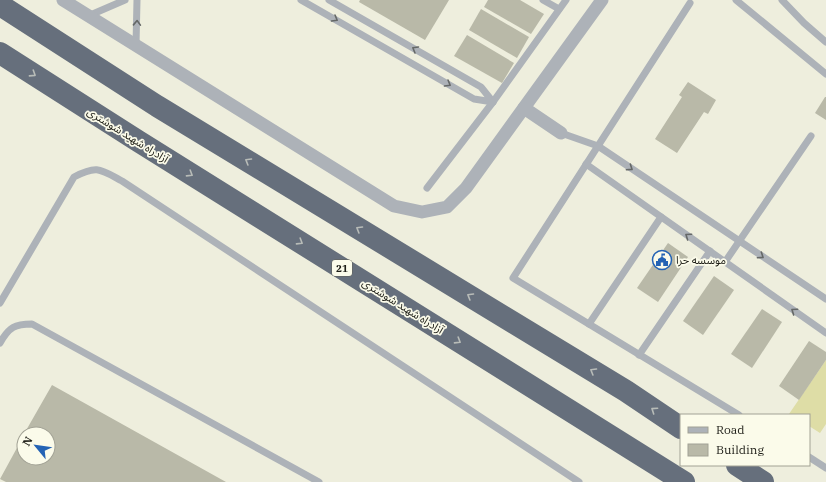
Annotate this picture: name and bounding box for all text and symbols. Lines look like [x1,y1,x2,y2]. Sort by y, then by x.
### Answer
one-way arrow [331,15,338,22]
one-way arrow [133,20,141,26]
one-way arrow [412,47,419,54]
one-way arrow [29,69,36,77]
one-way arrow [444,80,451,87]
street label: آزادراه شهید شوشتری [85,104,172,166]
one-way arrow [245,159,252,166]
one-way arrow [626,163,633,171]
one-way arrow [186,169,193,176]
one-way arrow [356,226,363,234]
one-way arrow [685,234,692,241]
one-way arrow [296,238,303,245]
public building icon: موسسه حرا [651,249,673,271]
one-way arrow [757,251,764,259]
place label: موسسه حرا [676,253,726,267]
road number: 21 [332,260,352,276]
street label: آزادراه شهید شوشتری [360,275,447,337]
one-way arrow [467,294,474,301]
one-way arrow [791,308,798,316]
one-way arrow [454,336,461,344]
one-way arrow [590,369,597,376]
one-way arrow [651,407,658,414]
legend [680,414,810,466]
text: Road [716,422,745,437]
north arrow [16,426,56,466]
text: N [19,434,36,448]
text: Building [716,442,764,457]

